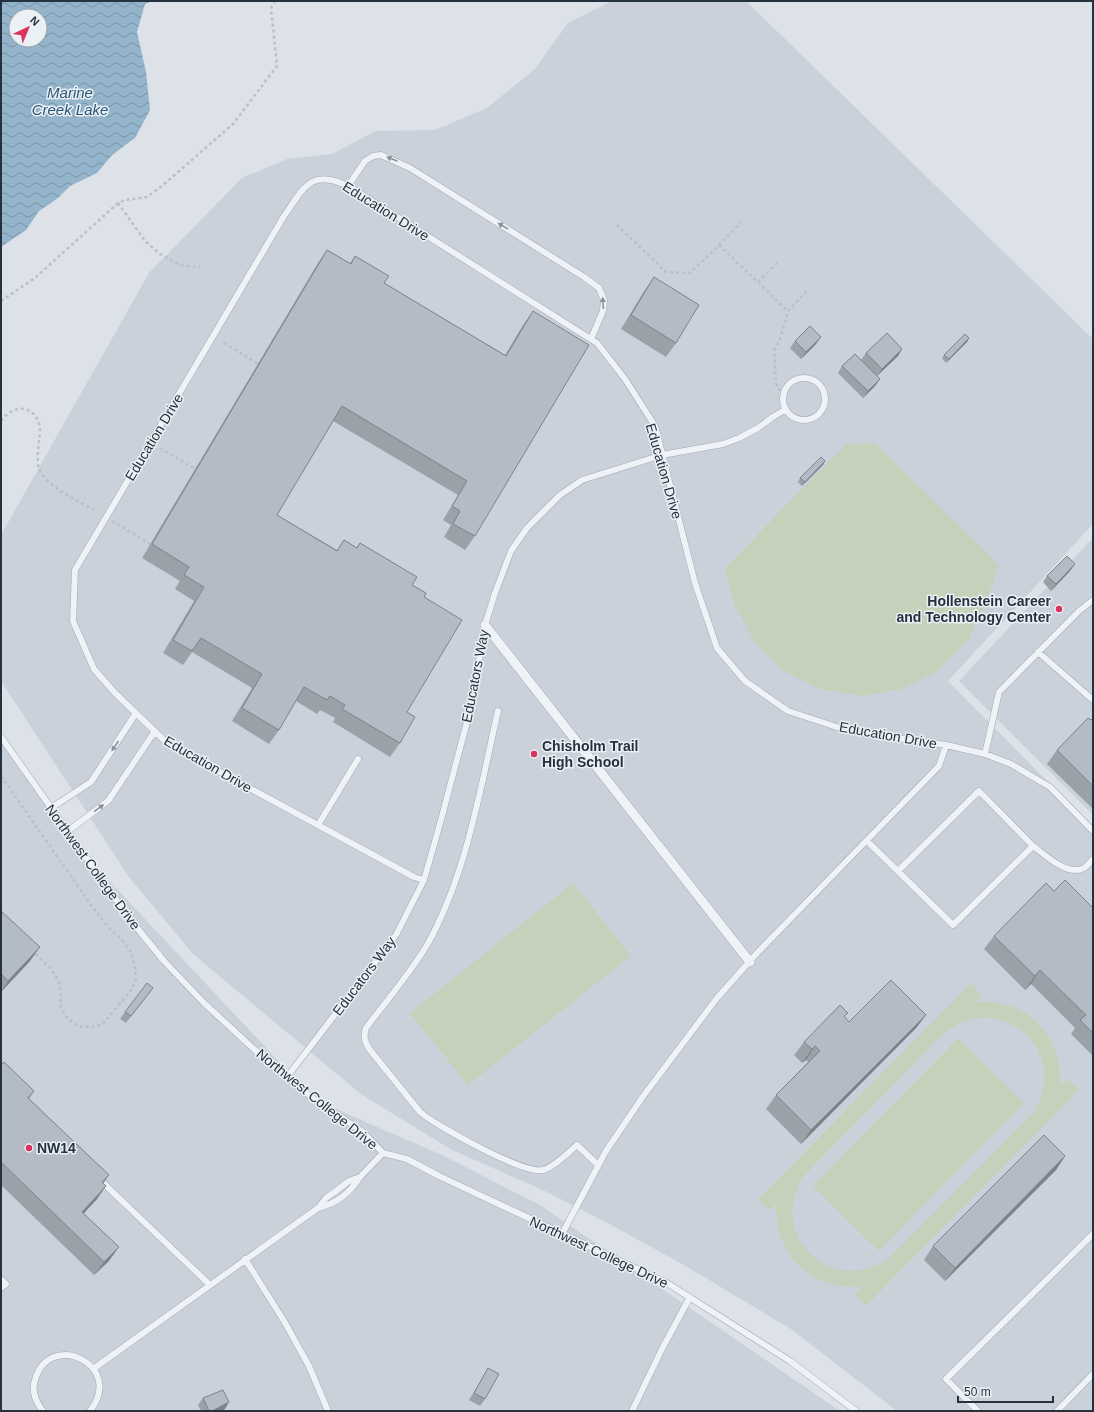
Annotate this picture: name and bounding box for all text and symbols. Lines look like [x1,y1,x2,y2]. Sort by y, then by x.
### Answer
north arrow [8,8,48,48]
text: N [28,14,42,28]
water label: Marine Creek Lake [32,84,108,118]
one-way arrow [386,156,397,162]
street label: Education Drive [340,178,432,244]
one-way arrow [497,223,509,230]
one-way arrow [600,296,606,309]
street label: Education Drive [122,390,186,483]
street label: Education Drive [643,421,685,521]
place label: Hollenstein Career and Technology Center [896,593,1052,625]
marker: Hollenstein Career and Technology Center [1054,604,1064,614]
street label: Educators Way [458,628,492,724]
street label: Education Drive [838,719,938,751]
street label: Education Drive [161,732,255,796]
place label: Chisholm Trail High School [542,738,638,770]
one-way arrow [111,741,119,751]
marker: Chisholm Trail High School [529,749,539,759]
street label: Northwest College Drive [42,801,144,933]
one-way arrow [94,804,104,812]
street label: Educators Way [329,933,399,1019]
street label: Northwest College Drive [253,1045,381,1153]
place label: NW14 [37,1140,76,1156]
marker: NW14 [24,1143,34,1153]
street label: Northwest College Drive [527,1213,671,1291]
scale bar [958,1378,1053,1404]
text: 50 m [964,1385,991,1399]

